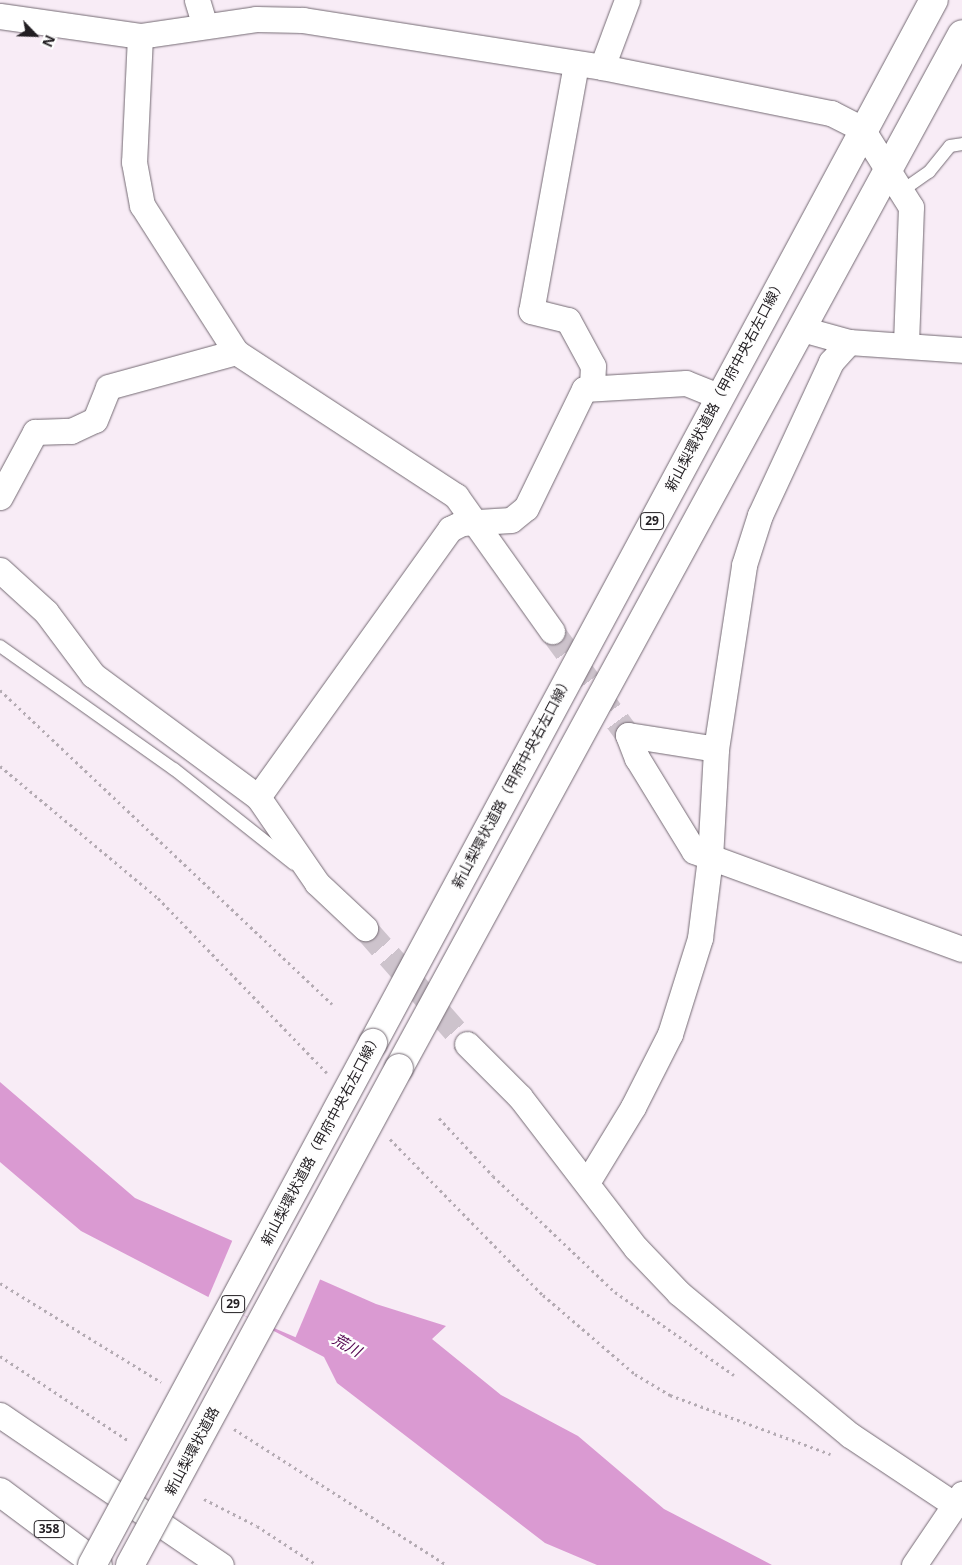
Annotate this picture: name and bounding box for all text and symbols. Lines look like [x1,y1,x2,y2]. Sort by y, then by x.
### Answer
north arrow [10,10,60,60]
text: N [38,32,60,50]
street label: 新山梨環状道路（甲府中央右左口線） [662,276,788,494]
road number: 29 [640,512,664,530]
street label: 新山梨環状道路（甲府中央右左口線） [449,673,575,891]
street label: 新山梨環状道路（甲府中央右左口線） [258,1030,384,1248]
road number: 29 [220,1295,246,1314]
water label: 荒川 [330,1330,364,1360]
street label: 新山梨環状道路 [162,1404,222,1498]
road number: 358 [33,1520,65,1538]

